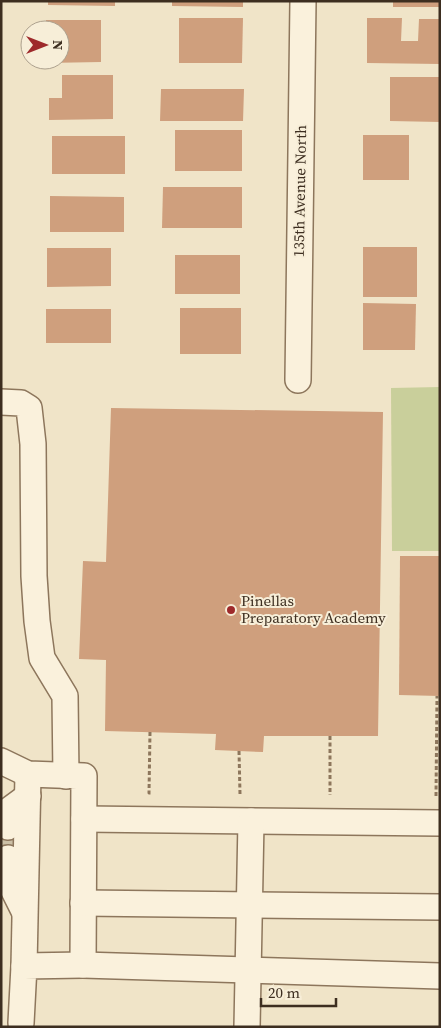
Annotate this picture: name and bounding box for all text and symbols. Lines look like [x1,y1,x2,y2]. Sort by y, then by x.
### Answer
north arrow [20,20,70,70]
text: N [48,40,68,50]
street label: 135th Avenue North [288,125,311,257]
place label: Pinellas Preparatory Academy [241,590,386,628]
marker: Pinellas Preparatory Academy [225,604,237,616]
scale bar [261,976,336,1008]
text: 20 m [268,982,300,1003]

